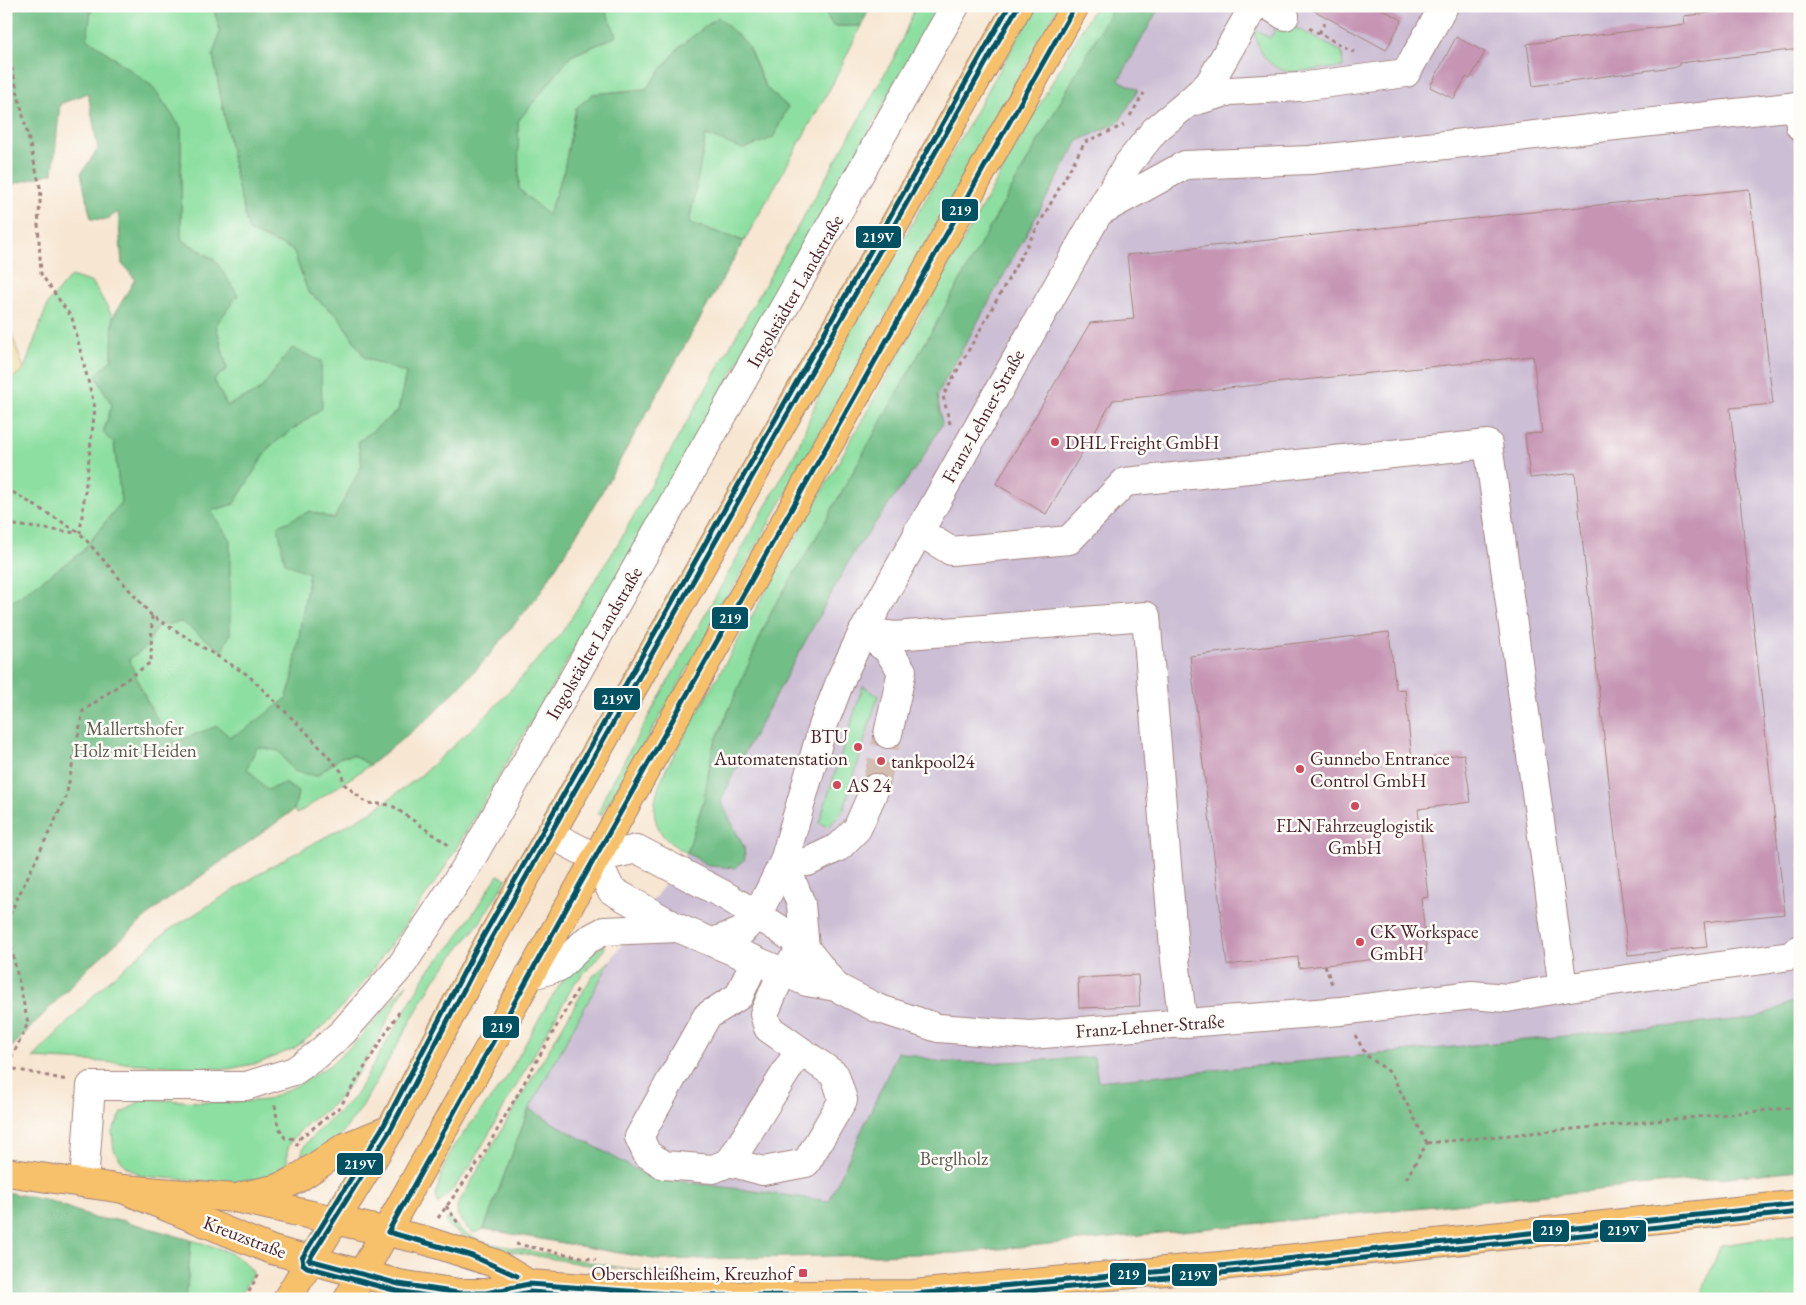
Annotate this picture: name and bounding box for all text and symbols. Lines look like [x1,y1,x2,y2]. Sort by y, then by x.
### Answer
line badge: 219 [941,198,979,222]
text: 219 [949,201,972,219]
street label: Ingolstädter Landstraße [741,210,849,372]
line badge: 219V [855,225,902,249]
text: 219V [862,228,894,246]
street label: Franz-Lehner-Straße [936,345,1030,487]
place label: DHL Freight GmbH [1065,430,1219,455]
marker: DHL Freight GmbH [1049,436,1061,448]
street label: Ingolstädter Landstraße [540,562,648,724]
line badge: 219 [711,606,749,630]
text: 219 [719,609,742,627]
line badge: 219V [593,687,641,711]
text: 219V [601,690,633,708]
park label: Mallertshofer Holz mit Heiden [73,716,197,763]
place label: BTU Automatenstation [713,724,848,771]
marker: BTU Automatenstation [852,741,864,753]
place label: Gunnebo Entrance Control GmbH [1310,746,1450,793]
place label: tankpool24 [891,749,976,774]
marker: tankpool24 [875,755,887,767]
marker: Gunnebo Entrance Control GmbH [1294,763,1306,775]
place label: AS 24 [846,773,892,798]
marker: AS 24 [831,779,843,791]
marker: FLN Fahrzeuglogistik GmbH [1349,800,1361,812]
place label: FLN Fahrzeuglogistik GmbH [1276,813,1435,860]
place label: CK Workspace GmbH [1370,919,1478,966]
marker: CK Workspace GmbH [1354,936,1366,948]
street label: Franz-Lehner-Straße [1075,1008,1225,1044]
line badge: 219 [482,1015,520,1039]
text: 219 [490,1018,513,1036]
park label: Berglholz [920,1146,989,1171]
line badge: 219V [336,1152,384,1176]
text: 219V [344,1155,376,1173]
street label: Kreuzstraße [200,1210,290,1264]
line badge: 219 [1532,1219,1570,1243]
line badge: 219V [1599,1219,1647,1243]
text: 219 [1540,1221,1563,1239]
text: 219V [1607,1221,1639,1239]
place label: Oberschleißheim, Kreuzhof [591,1261,795,1286]
line badge: 219 [1109,1262,1147,1286]
line badge: 219V [1171,1263,1218,1287]
text: 219 [1117,1265,1140,1283]
text: 219V [1179,1266,1211,1284]
marker: Oberschleißheim, Kreuzhof [797,1267,809,1279]

